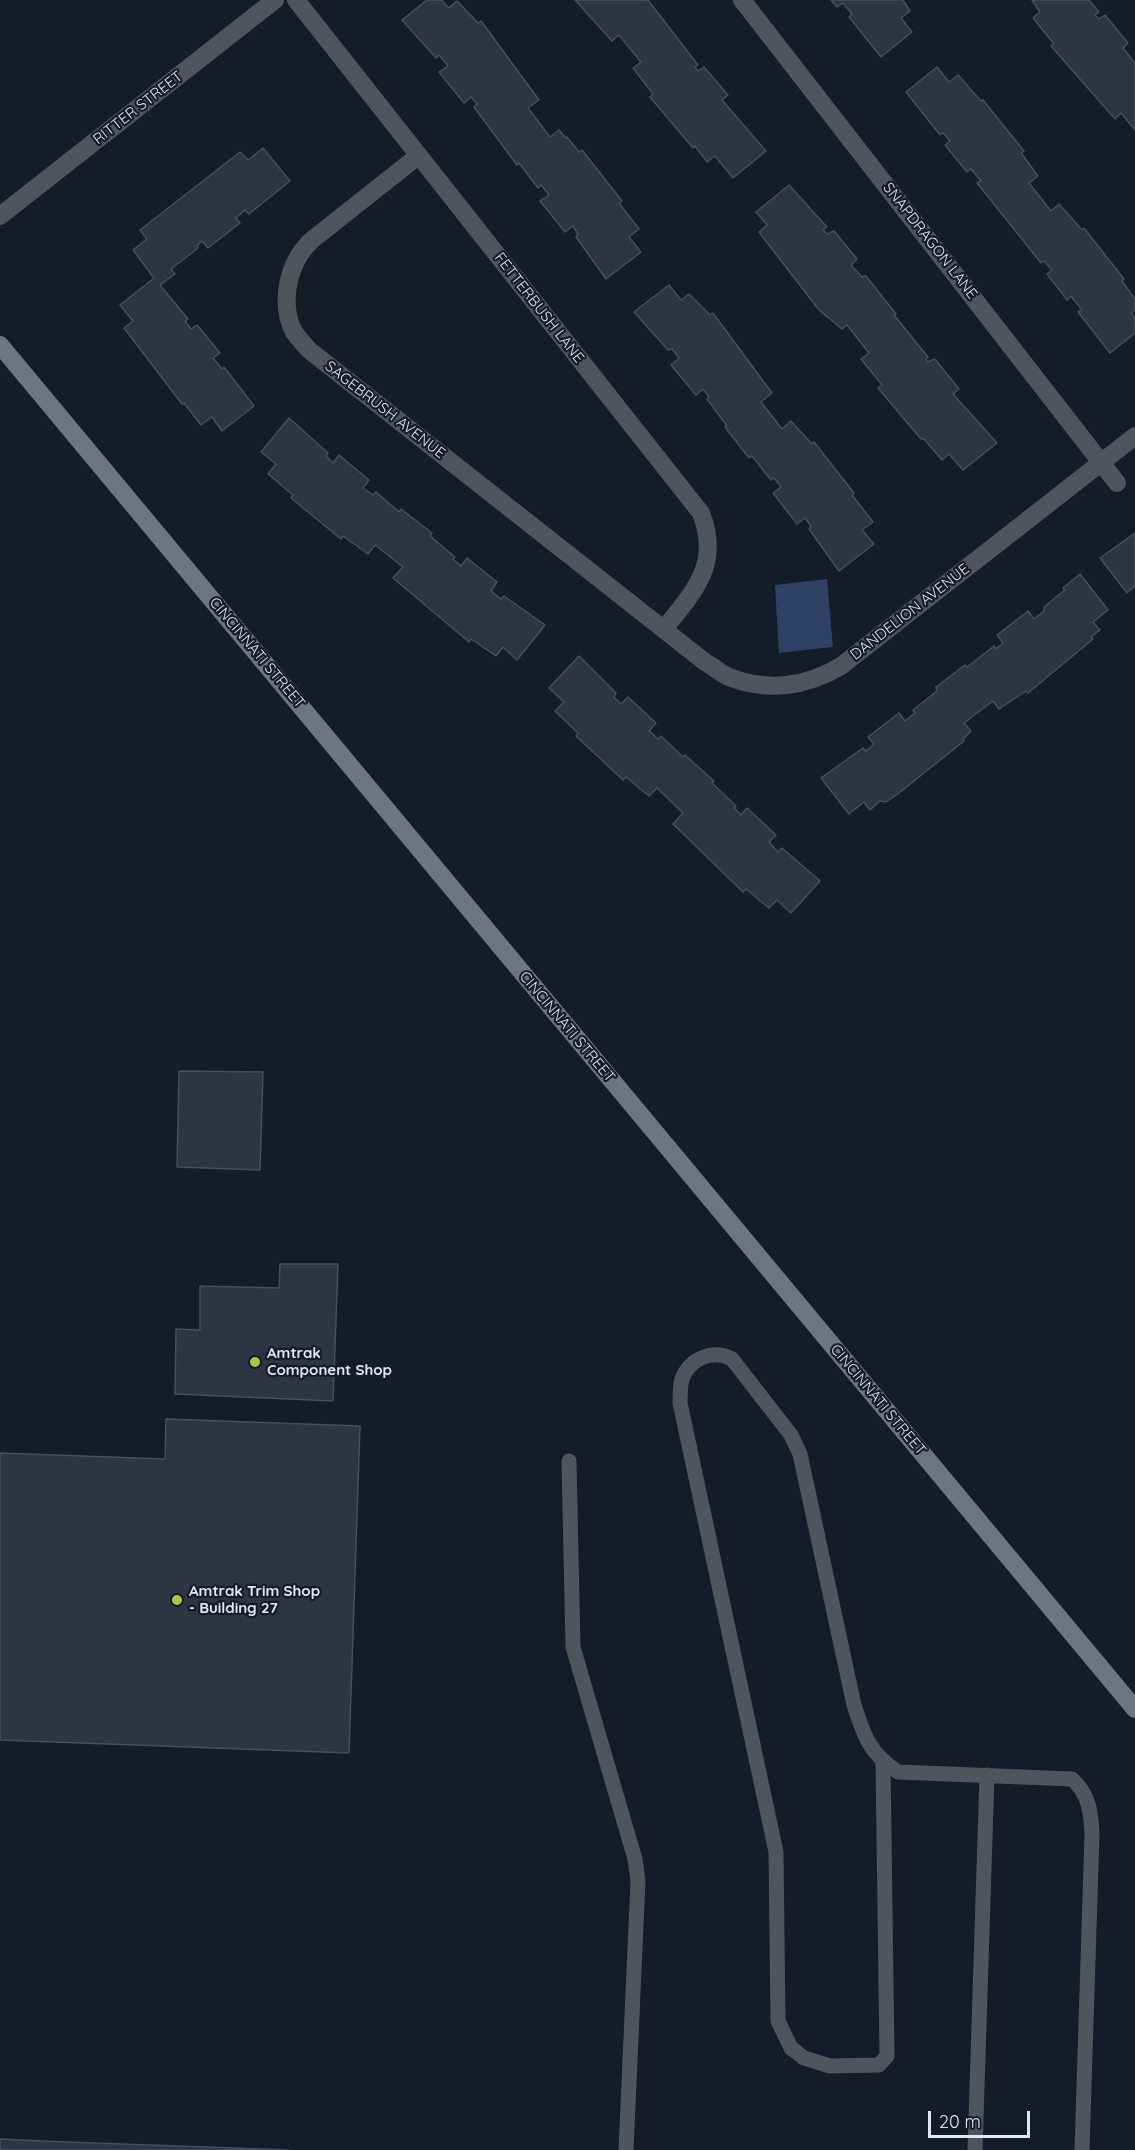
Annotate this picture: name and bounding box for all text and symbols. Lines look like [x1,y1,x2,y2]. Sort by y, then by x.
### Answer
street label: RITTER STREET [90,67,186,149]
street label: SNAPDRAGON LANE [879,179,981,303]
street label: FETTERBUSH LANE [490,249,588,367]
street label: SAGEBRUSH AVENUE [321,357,449,463]
street label: DANDELION AVENUE [847,560,973,664]
street label: CINCINNATI STREET [205,594,309,712]
street label: CINCINNATI STREET [515,968,619,1086]
street label: CINCINNATI STREET [826,1341,930,1459]
place label: Amtrak Component Shop [267,1344,392,1379]
marker: Amtrak Component Shop [248,1355,262,1369]
place label: Amtrak Trim Shop - Building 27 [189,1582,320,1617]
marker: Amtrak Trim Shop - Building 27 [170,1593,184,1607]
scale bar [931,2099,1033,2137]
text: 20 m [939,2110,981,2133]

